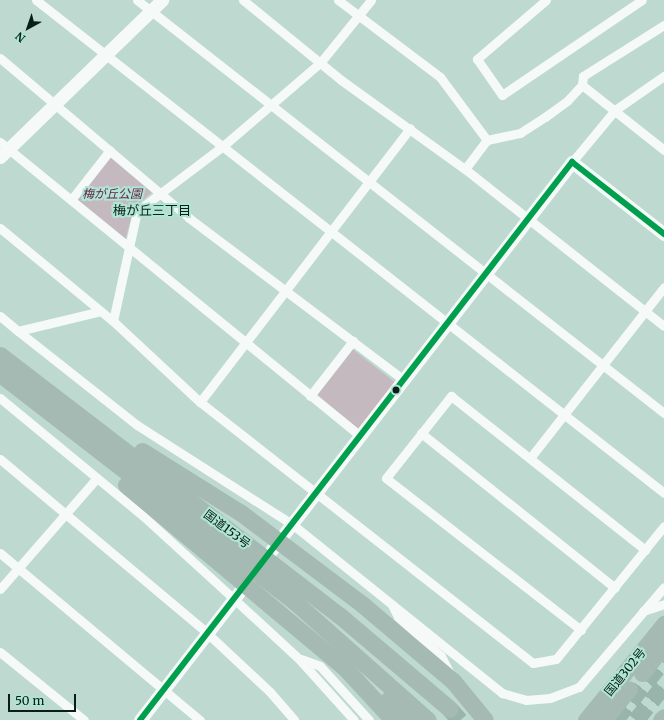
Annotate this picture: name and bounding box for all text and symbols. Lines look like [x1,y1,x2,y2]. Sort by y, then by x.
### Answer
north arrow [8,8,48,48]
text: N [12,29,28,45]
park label: 梅が丘公園 [82,187,142,201]
district label: 梅が丘三丁目 [113,203,191,219]
unlabelled marker [391,385,401,395]
street label: 国道153号 [201,507,253,551]
street label: 国道302号 [601,645,649,699]
scale bar [10,686,78,712]
text: 50 m [15,693,44,708]

